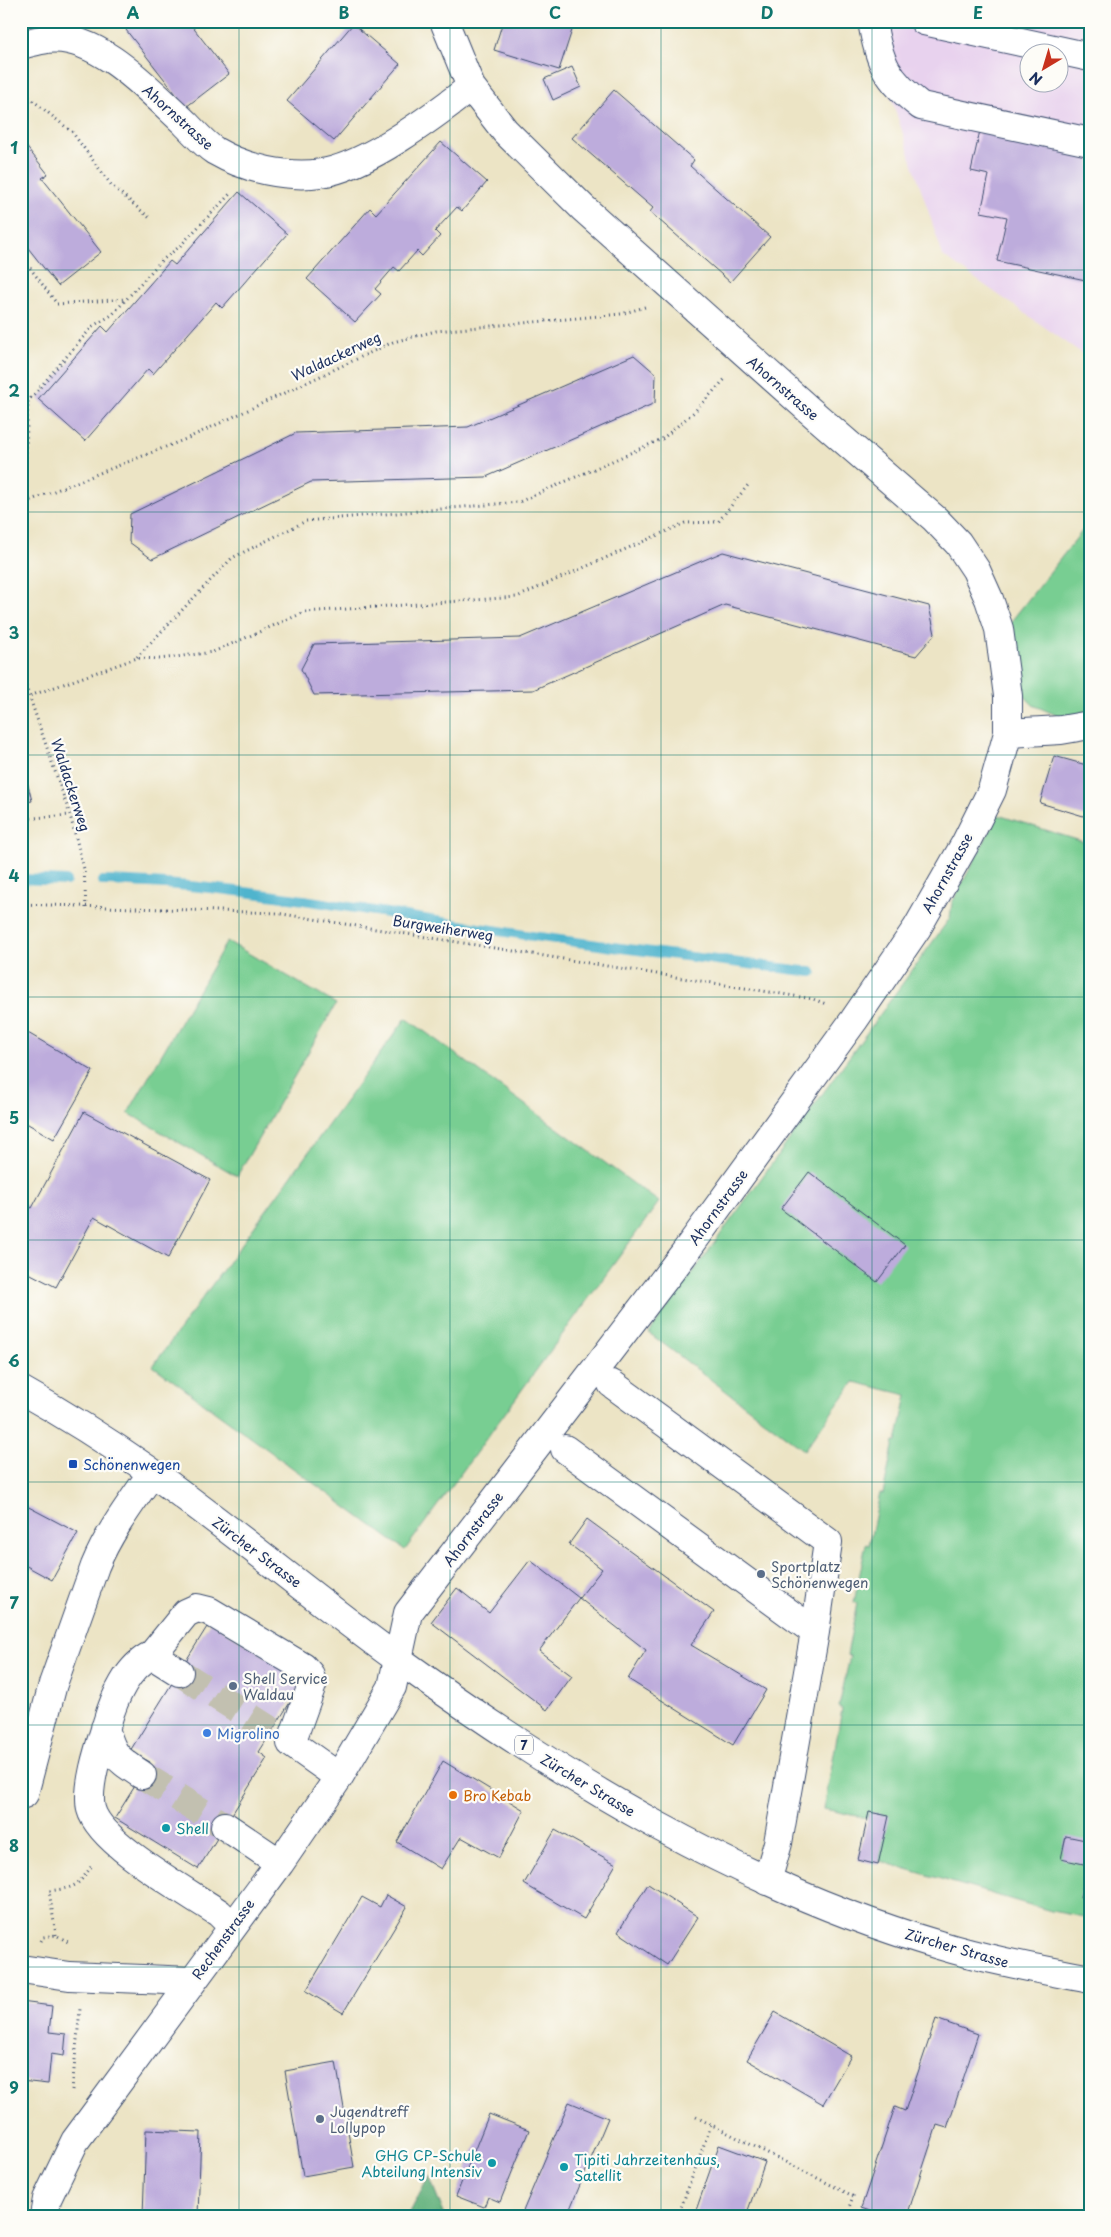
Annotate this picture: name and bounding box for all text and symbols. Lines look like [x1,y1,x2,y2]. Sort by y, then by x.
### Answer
text: A [127,0,140,24]
text: B [339,0,350,24]
text: C [549,0,561,24]
text: D [761,0,773,24]
text: E [973,0,983,24]
north arrow [1018,42,1068,92]
text: N [1025,67,1047,90]
street label: Ahornstrasse [138,79,218,155]
text: 1 [10,135,18,159]
street label: Waldackerweg [288,326,384,386]
street label: Ahornstrasse [743,351,823,425]
text: 2 [8,378,20,402]
text: 3 [9,620,19,644]
street label: Waldackerweg [46,736,96,834]
street label: Ahornstrasse [916,829,978,917]
text: 4 [9,863,20,887]
street label: Burgweiherweg [391,910,495,946]
text: 5 [9,1105,19,1129]
street label: Ahornstrasse [683,1165,753,1249]
text: 6 [8,1348,20,1372]
place label: Schönenwegen [83,1454,181,1475]
marker: Schönenwegen [67,1458,79,1470]
street label: Ahornstrasse [438,1487,508,1571]
street label: Zürcher Strasse [208,1511,306,1593]
place label: Sportplatz Schönenwegen [771,1556,869,1593]
marker: Sportplatz Schönenwegen [755,1568,767,1580]
text: 7 [9,1590,19,1614]
place label: Shell Service Waldau [243,1668,328,1705]
marker: Shell Service Waldau [227,1680,239,1692]
place label: Migrolino [217,1723,280,1744]
marker: Migrolino [201,1727,213,1739]
road number: 7 [515,1736,533,1754]
street label: Zürcher Strasse [537,1748,639,1822]
place label: Bro Kebab [463,1785,531,1806]
marker: Bro Kebab [447,1789,459,1801]
place label: Shell [176,1818,209,1839]
marker: Shell [160,1822,172,1834]
text: 8 [9,1833,19,1857]
street label: Rechenstrasse [187,1894,259,1984]
street label: Zürcher Strasse [903,1923,1011,1973]
text: 9 [9,2075,19,2099]
place label: Jugendtreff Lollypop [330,2101,410,2138]
marker: Jugendtreff Lollypop [314,2113,326,2125]
place label: GHG CP-Schule Abteilung Intensiv [361,2145,482,2182]
place label: Tipiti Jahrzeitenhaus, Satellit [574,2149,720,2186]
marker: GHG CP-Schule Abteilung Intensiv [486,2157,498,2169]
marker: Tipiti Jahrzeitenhaus, Satellit [558,2161,570,2173]

